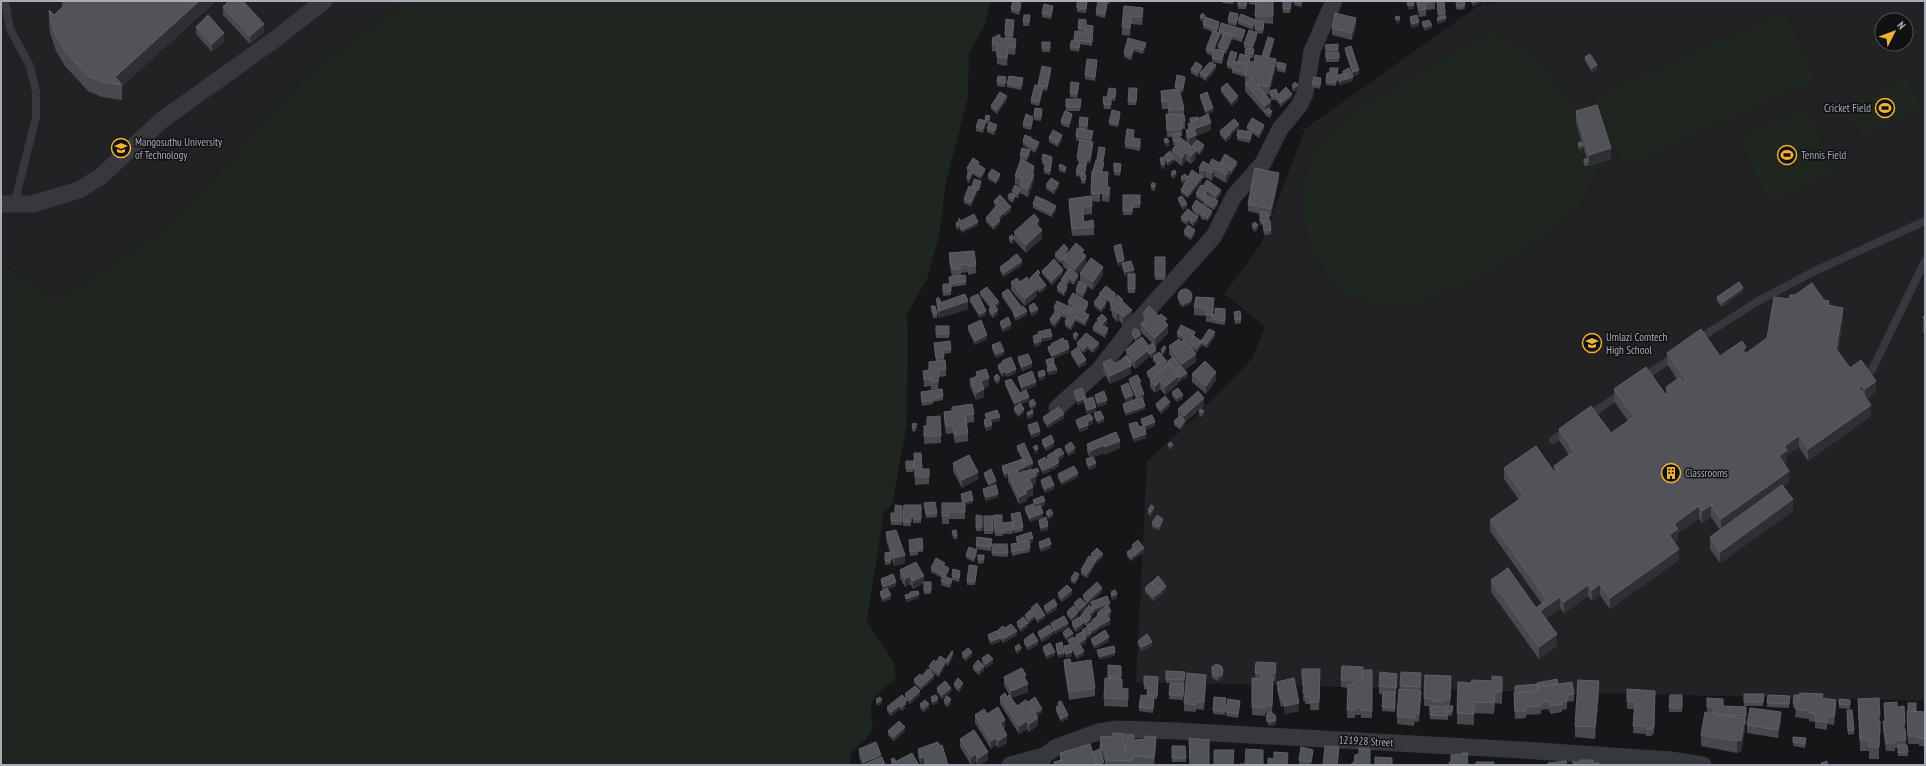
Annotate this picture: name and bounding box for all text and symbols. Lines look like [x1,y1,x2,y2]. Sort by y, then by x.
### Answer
north arrow [1874,12,1914,52]
text: N [1894,18,1909,32]
sports icon: Cricket Field [1874,97,1896,119]
place label: Cricket Field [1824,101,1871,115]
place label: Mangosuthu University of Technology [135,135,223,162]
school or university icon: Mangosuthu University of Technology [110,137,132,159]
sports icon: Tennis Field [1776,144,1798,166]
place label: Tennis Field [1801,148,1846,162]
place label: Umlazi Comtech High School [1606,330,1667,357]
school or university icon: Umlazi Comtech High School [1581,332,1603,354]
building icon: Classrooms [1660,462,1682,484]
place label: Classrooms [1685,466,1728,480]
street label: 121928 Street [1338,733,1394,749]

